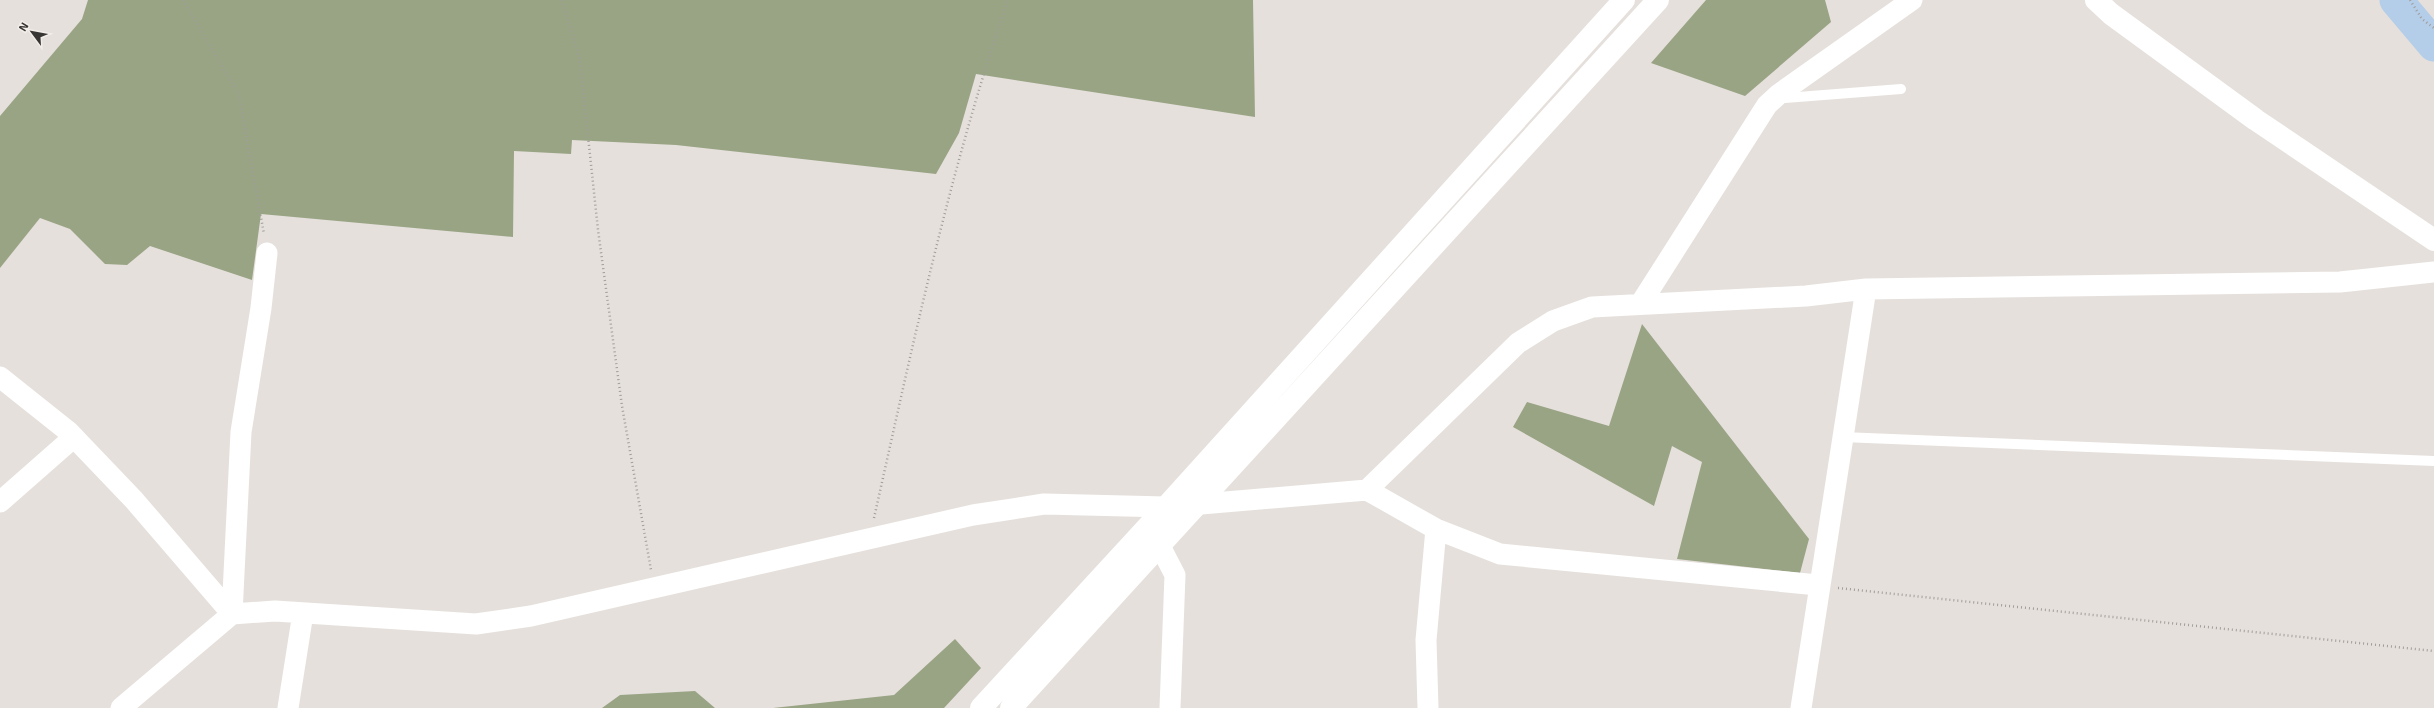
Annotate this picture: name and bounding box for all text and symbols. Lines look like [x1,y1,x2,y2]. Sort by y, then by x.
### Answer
north arrow [12,12,52,52]
text: N [15,20,31,33]

